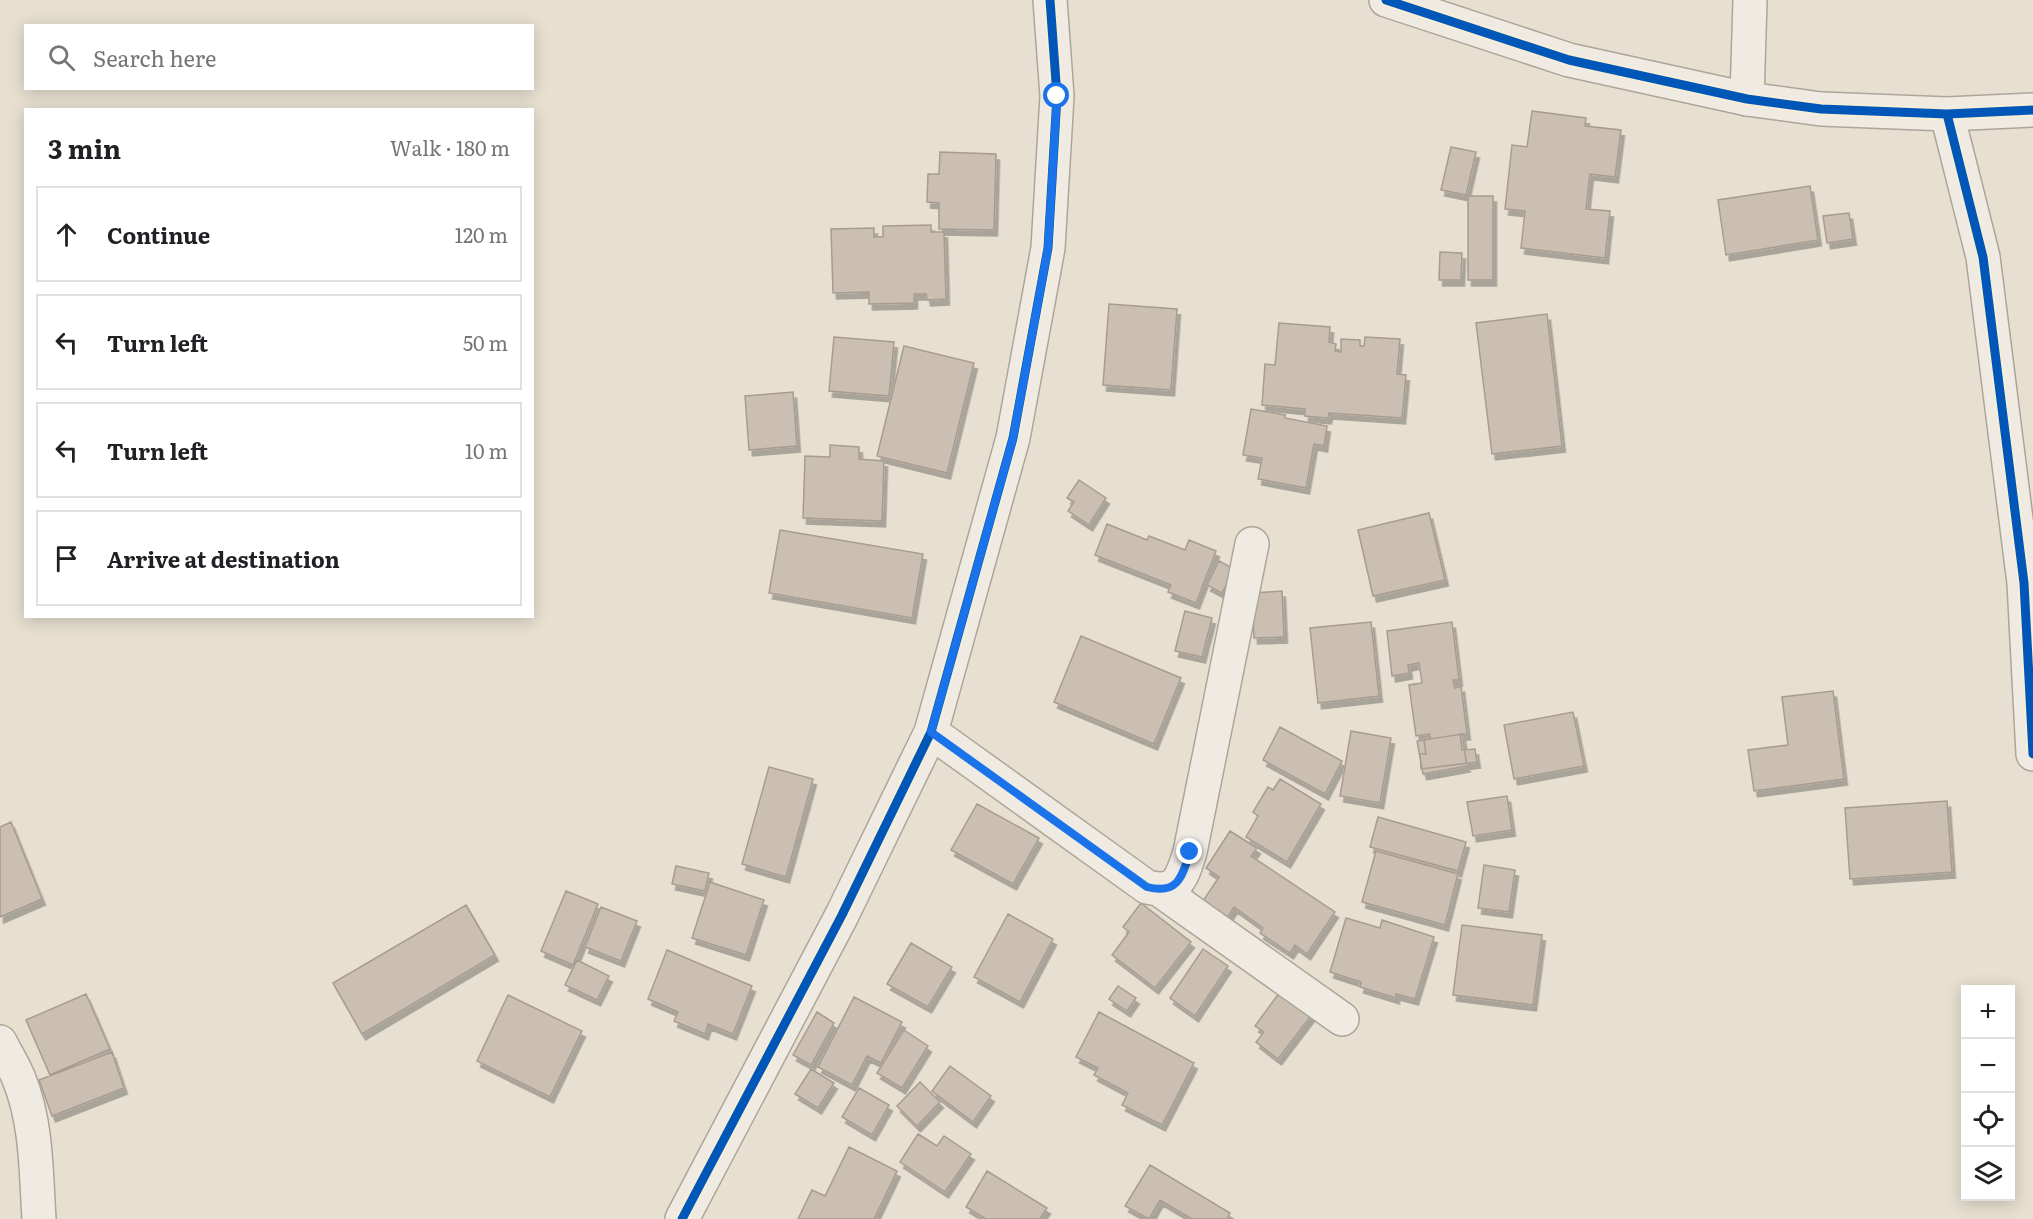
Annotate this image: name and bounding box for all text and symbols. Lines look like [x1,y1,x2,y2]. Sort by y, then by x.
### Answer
search box [24,24,534,90]
icon: search [45,41,78,74]
text: Search here [93,41,216,74]
route start [1043,82,1069,108]
text: 3 min [48,128,121,167]
text: Walk · 180 m [390,132,510,162]
icon: ahead [50,218,83,251]
text: Continue [107,218,210,251]
text: 120 m [455,219,508,249]
icon: left [50,326,83,359]
text: Turn left [107,326,208,359]
text: 50 m [463,327,508,357]
icon: left [50,434,83,467]
text: Turn left [107,434,208,467]
text: 10 m [465,435,508,465]
icon: arrive [50,542,83,575]
text: Arrive at destination [107,542,340,575]
route end [1176,838,1202,864]
map controls [1961,985,2015,1201]
button: + [1961,985,2015,1039]
button: − [1961,1039,2015,1093]
button: locate [1961,1093,2015,1147]
button: layers [1961,1147,2015,1201]

